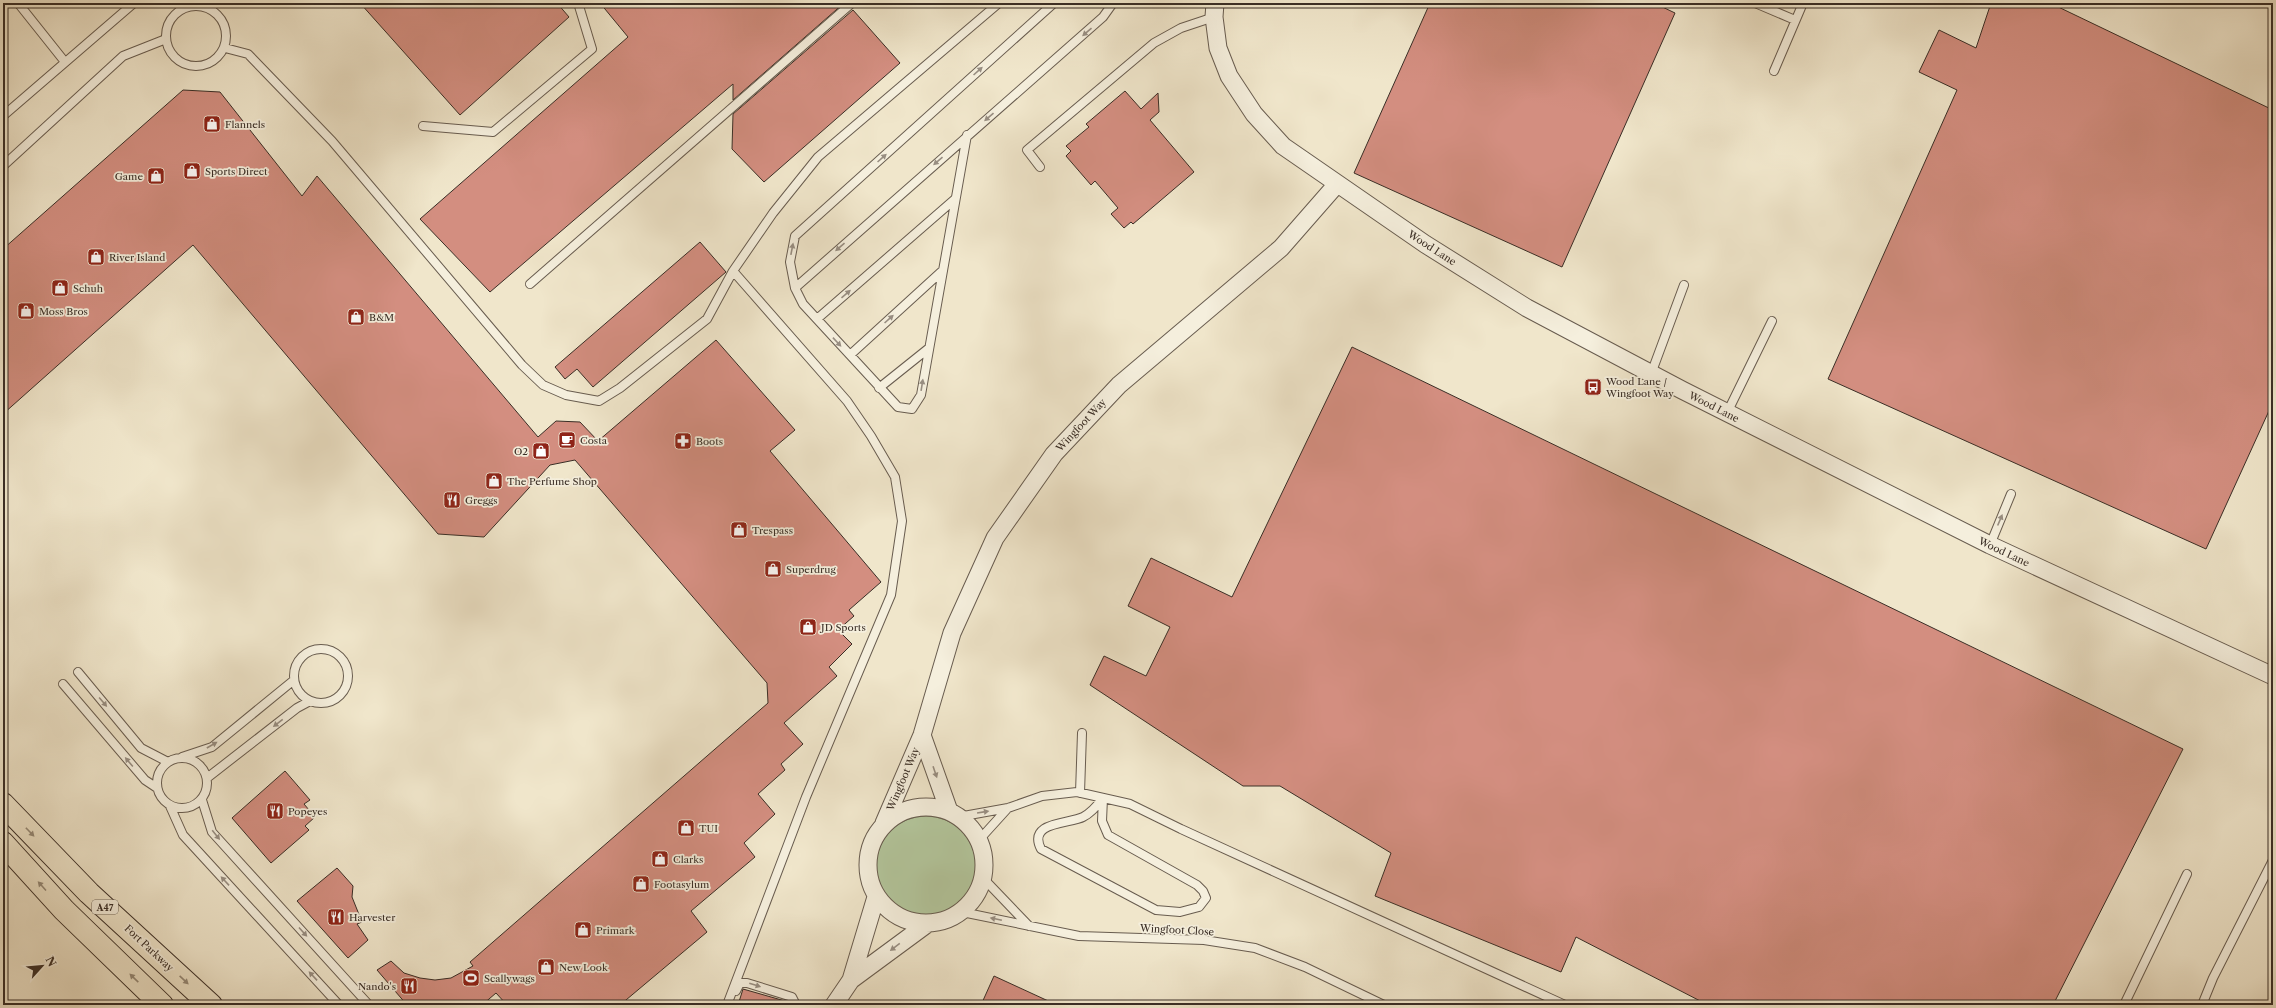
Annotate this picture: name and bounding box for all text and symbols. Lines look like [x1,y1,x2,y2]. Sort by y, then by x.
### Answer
one-way arrow [1082,27,1092,36]
one-way arrow [973,67,983,76]
one-way arrow [983,112,994,121]
shop icon: Flannels [202,114,222,134]
place label: Flannels [225,118,265,131]
one-way arrow [876,154,887,163]
one-way arrow [933,157,943,166]
shop icon: Sports Direct [182,161,202,181]
place label: Sports Direct [205,165,268,178]
shop icon: Game [146,166,166,186]
place label: Game [115,170,143,183]
street label: Wood Lane [1405,227,1459,269]
one-way arrow [790,243,796,256]
one-way arrow [835,243,846,252]
shop icon: River Island [86,247,106,267]
place label: River Island [109,251,165,264]
shop icon: Schuh [50,278,70,298]
place label: Schuh [73,282,104,295]
one-way arrow [841,289,852,298]
shop icon: Moss Bros [16,301,36,321]
place label: Moss Bros [39,305,88,318]
shop icon: B&M [346,307,366,327]
place label: B&M [369,311,394,324]
one-way arrow [884,315,894,324]
one-way arrow [833,336,842,347]
place label: Wood Lane / Wingfoot Way [1605,375,1674,400]
bus stop icon: Wood Lane / Wingfoot Way [1583,377,1603,397]
one-way arrow [920,379,926,392]
street label: Wood Lane [1686,388,1742,425]
street label: Wingfoot Way [1052,395,1109,455]
cafe icon: Costa [557,430,577,450]
pharmacy icon: Boots [673,431,693,451]
place label: Costa [580,434,608,447]
place label: Boots [696,435,723,448]
shop icon: O2 [531,441,551,461]
place label: O2 [514,445,528,458]
shop icon: The Perfume Shop [484,471,504,491]
place label: The Perfume Shop [507,475,597,488]
restaurant icon: Greggs [442,490,462,510]
place label: Greggs [465,494,498,507]
one-way arrow [1998,513,2004,525]
shop icon: Trespass [729,520,749,540]
place label: Trespass [752,524,793,537]
street label: Wood Lane [1976,534,2032,570]
shop icon: Superdrug [763,559,783,579]
place label: Superdrug [786,563,836,576]
shop icon: JD Sports [798,617,818,637]
place label: JD Sports [819,621,866,634]
one-way arrow [98,696,107,707]
one-way arrow [272,718,283,727]
one-way arrow [206,742,218,749]
street label: Wingfoot Way [883,745,922,814]
one-way arrow [125,756,134,767]
one-way arrow [933,766,939,778]
restaurant icon: Popeyes [265,801,285,821]
place label: Popeyes [288,805,327,818]
one-way arrow [977,809,989,815]
shop icon: TUI [676,818,696,838]
place label: TUI [699,822,718,835]
one-way arrow [25,827,35,837]
one-way arrow [212,830,221,841]
shop icon: Clarks [650,849,670,869]
place label: Clarks [673,853,703,866]
shop icon: Footasylum [631,874,651,894]
one-way arrow [221,876,230,885]
place label: Footasylum [654,878,710,891]
one-way arrow [37,881,47,891]
road number: A47 [92,900,118,914]
restaurant icon: Harvester [326,907,346,927]
place label: Harvester [349,911,396,924]
one-way arrow [989,915,1002,921]
shop icon: Primark [573,920,593,940]
street label: Fort Parkway [122,922,177,974]
street label: Wingfoot Close [1139,922,1215,938]
place label: Primark [596,924,636,937]
one-way arrow [298,927,308,937]
one-way arrow [890,943,901,952]
north arrow [22,946,62,986]
text: N [43,954,60,969]
shop icon: New Look [536,957,556,977]
place label: New Look [559,961,609,974]
sports icon: Scallywags [461,968,481,988]
one-way arrow [308,971,318,981]
place label: Scallywags [484,972,535,985]
one-way arrow [129,973,139,983]
one-way arrow [179,976,189,985]
restaurant icon: Nando's [399,976,419,996]
place label: Nando's [358,980,396,993]
one-way arrow [750,982,762,988]

